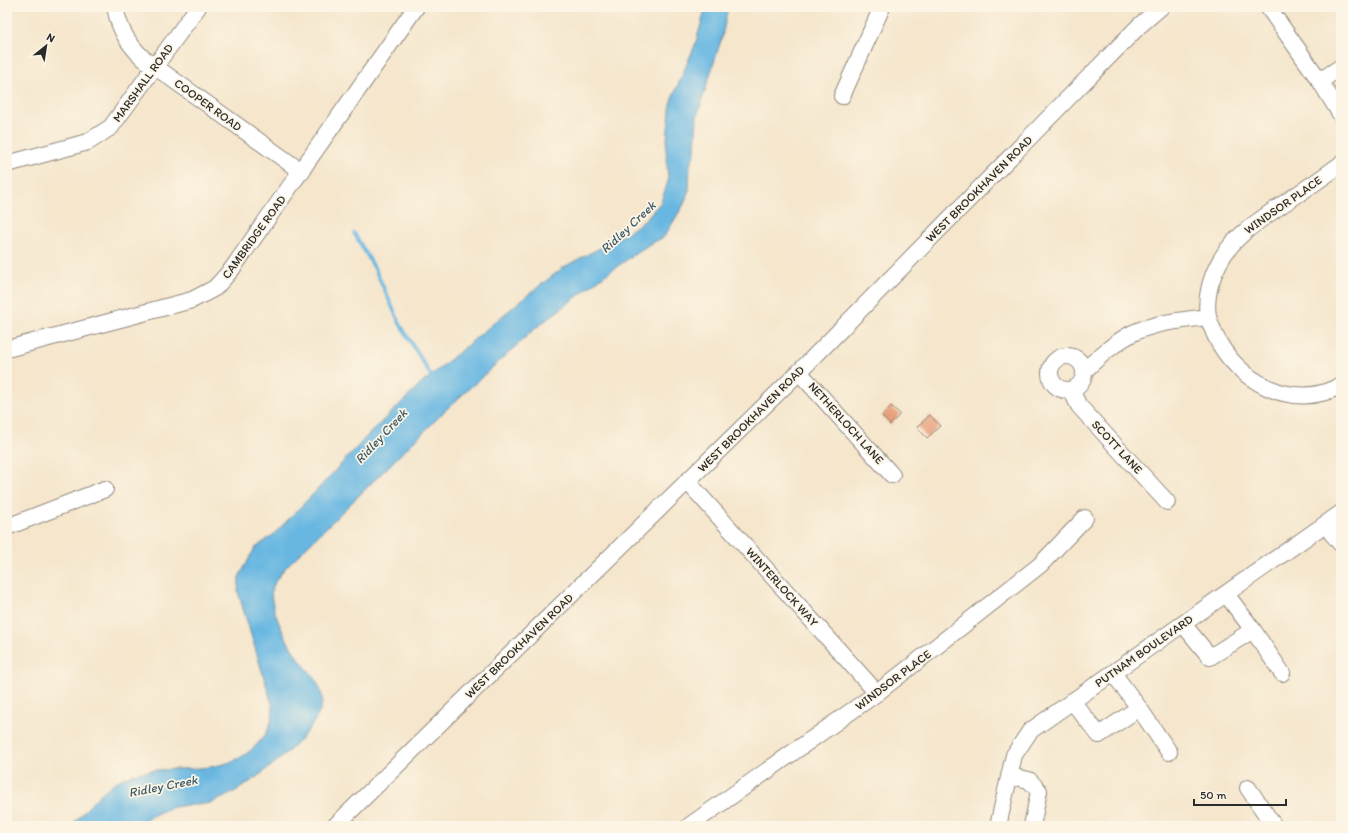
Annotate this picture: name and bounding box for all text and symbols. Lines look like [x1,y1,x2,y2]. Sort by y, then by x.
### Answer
north arrow [26,26,66,66]
text: N [44,30,57,45]
street label: MARSHALL ROAD [110,41,176,125]
street label: COOPER ROAD [172,76,245,134]
street label: WEST BROOKHAVEN ROAD [923,132,1036,245]
street label: WINDSOR PLACE [1242,173,1325,237]
street label: CAMBRIDGE ROAD [219,192,289,281]
water label: Ridley Creek [597,197,660,256]
street label: WEST BROOKHAVEN ROAD [695,362,808,475]
street label: NETHERLOCH LANE [805,379,887,467]
water label: Ridley Creek [352,404,411,467]
street label: SCOTT LANE [1089,417,1145,477]
street label: WINTERLOCK WAY [743,545,821,629]
street label: WEST BROOKHAVEN ROAD [462,590,576,701]
street label: PUTNAM BOULEVARD [1092,612,1196,690]
street label: WINDSOR PLACE [852,647,934,713]
water label: Ridley Creek [127,772,200,800]
scale bar [1194,781,1286,807]
text: 50 m [1200,788,1226,802]

